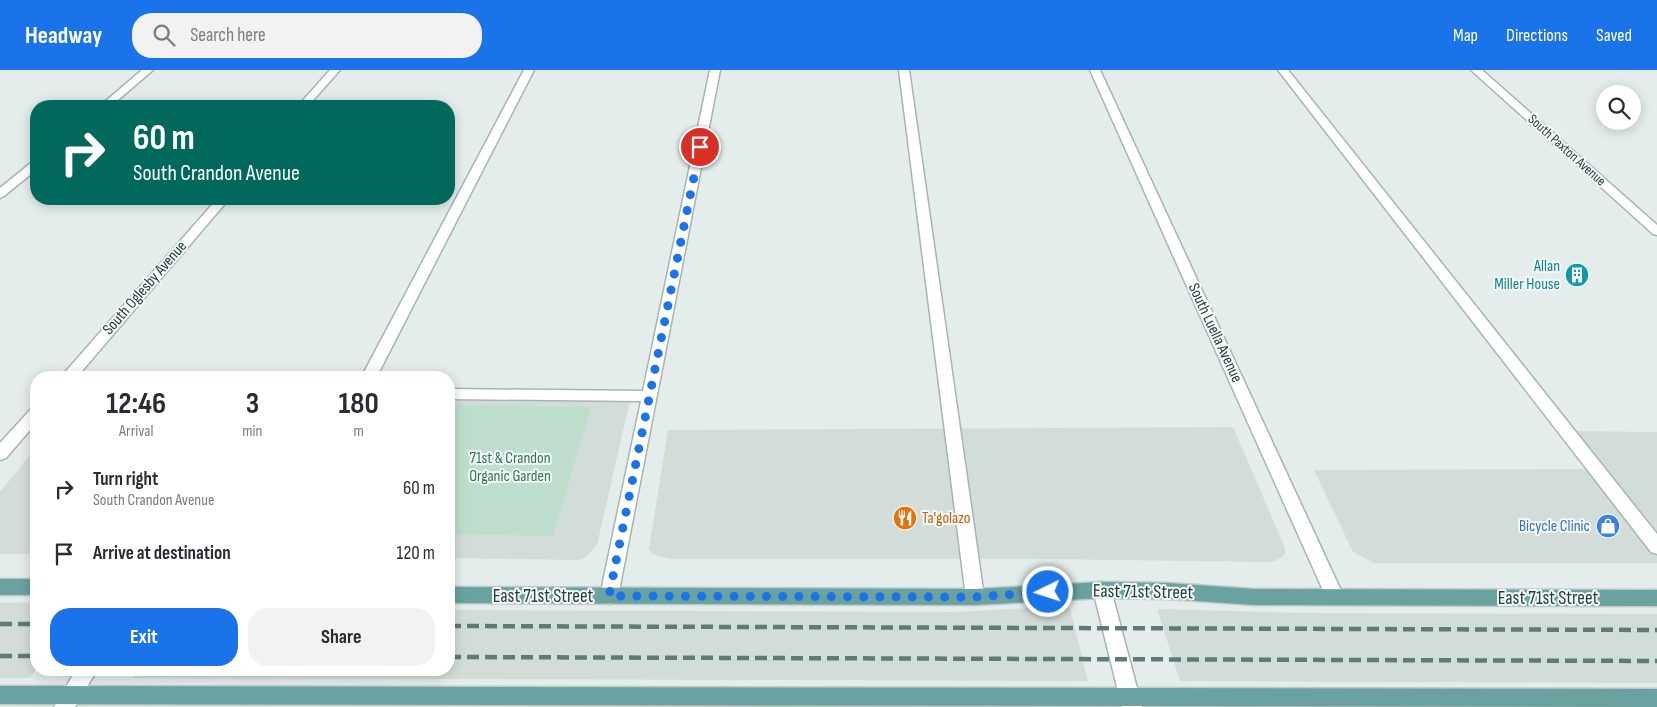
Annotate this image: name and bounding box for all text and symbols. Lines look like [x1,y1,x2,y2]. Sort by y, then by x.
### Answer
search box [132,13,482,58]
text: Headway [25,21,102,50]
icon: search [150,21,178,49]
text: Search here [190,24,266,47]
text: Map [1453,25,1478,46]
text: Directions [1506,25,1568,46]
text: Saved [1596,25,1632,46]
map controls [1596,85,1641,130]
button: search [1596,85,1641,130]
street label: South Paxton Avenue [1525,111,1609,189]
text: 60 m [133,117,195,160]
icon: right [50,120,115,185]
pin [679,126,721,168]
icon: arrive [686,133,714,161]
text: South Crandon Avenue [133,160,300,187]
street label: South Oglesby Avenue [99,237,191,339]
place label: Allan Miller House [1494,257,1560,294]
building icon: Allan Miller House [1564,262,1590,288]
street label: South Luella Avenue [1184,280,1246,386]
text: 12:46 [106,386,166,422]
text: 3 [246,386,259,422]
text: 180 [339,386,379,422]
text: Arrival [119,422,153,441]
text: min [242,422,262,441]
text: m [354,422,364,441]
park label: 71st & Crandon Organic Garden [469,449,551,486]
text: Turn right [93,468,158,491]
icon: right [50,475,78,503]
text: 60 m [403,477,435,500]
text: South Crandon Avenue [93,491,214,510]
restaurant icon: Ta'golazo [892,505,918,531]
place label: Ta'golazo [922,509,970,528]
shop icon: Bicycle Clinic [1595,513,1621,539]
place label: Bicycle Clinic [1519,517,1590,536]
icon: arrive [50,540,78,568]
text: Arrive at destination [93,542,231,565]
text: 120 m [397,542,435,565]
position arrow [1021,565,1073,617]
street label: East 71st Street [1093,580,1194,604]
street label: East 71st Street [493,585,593,608]
street label: East 71st Street [1498,587,1598,610]
button: Exit [50,608,238,666]
button: Share [248,608,435,666]

